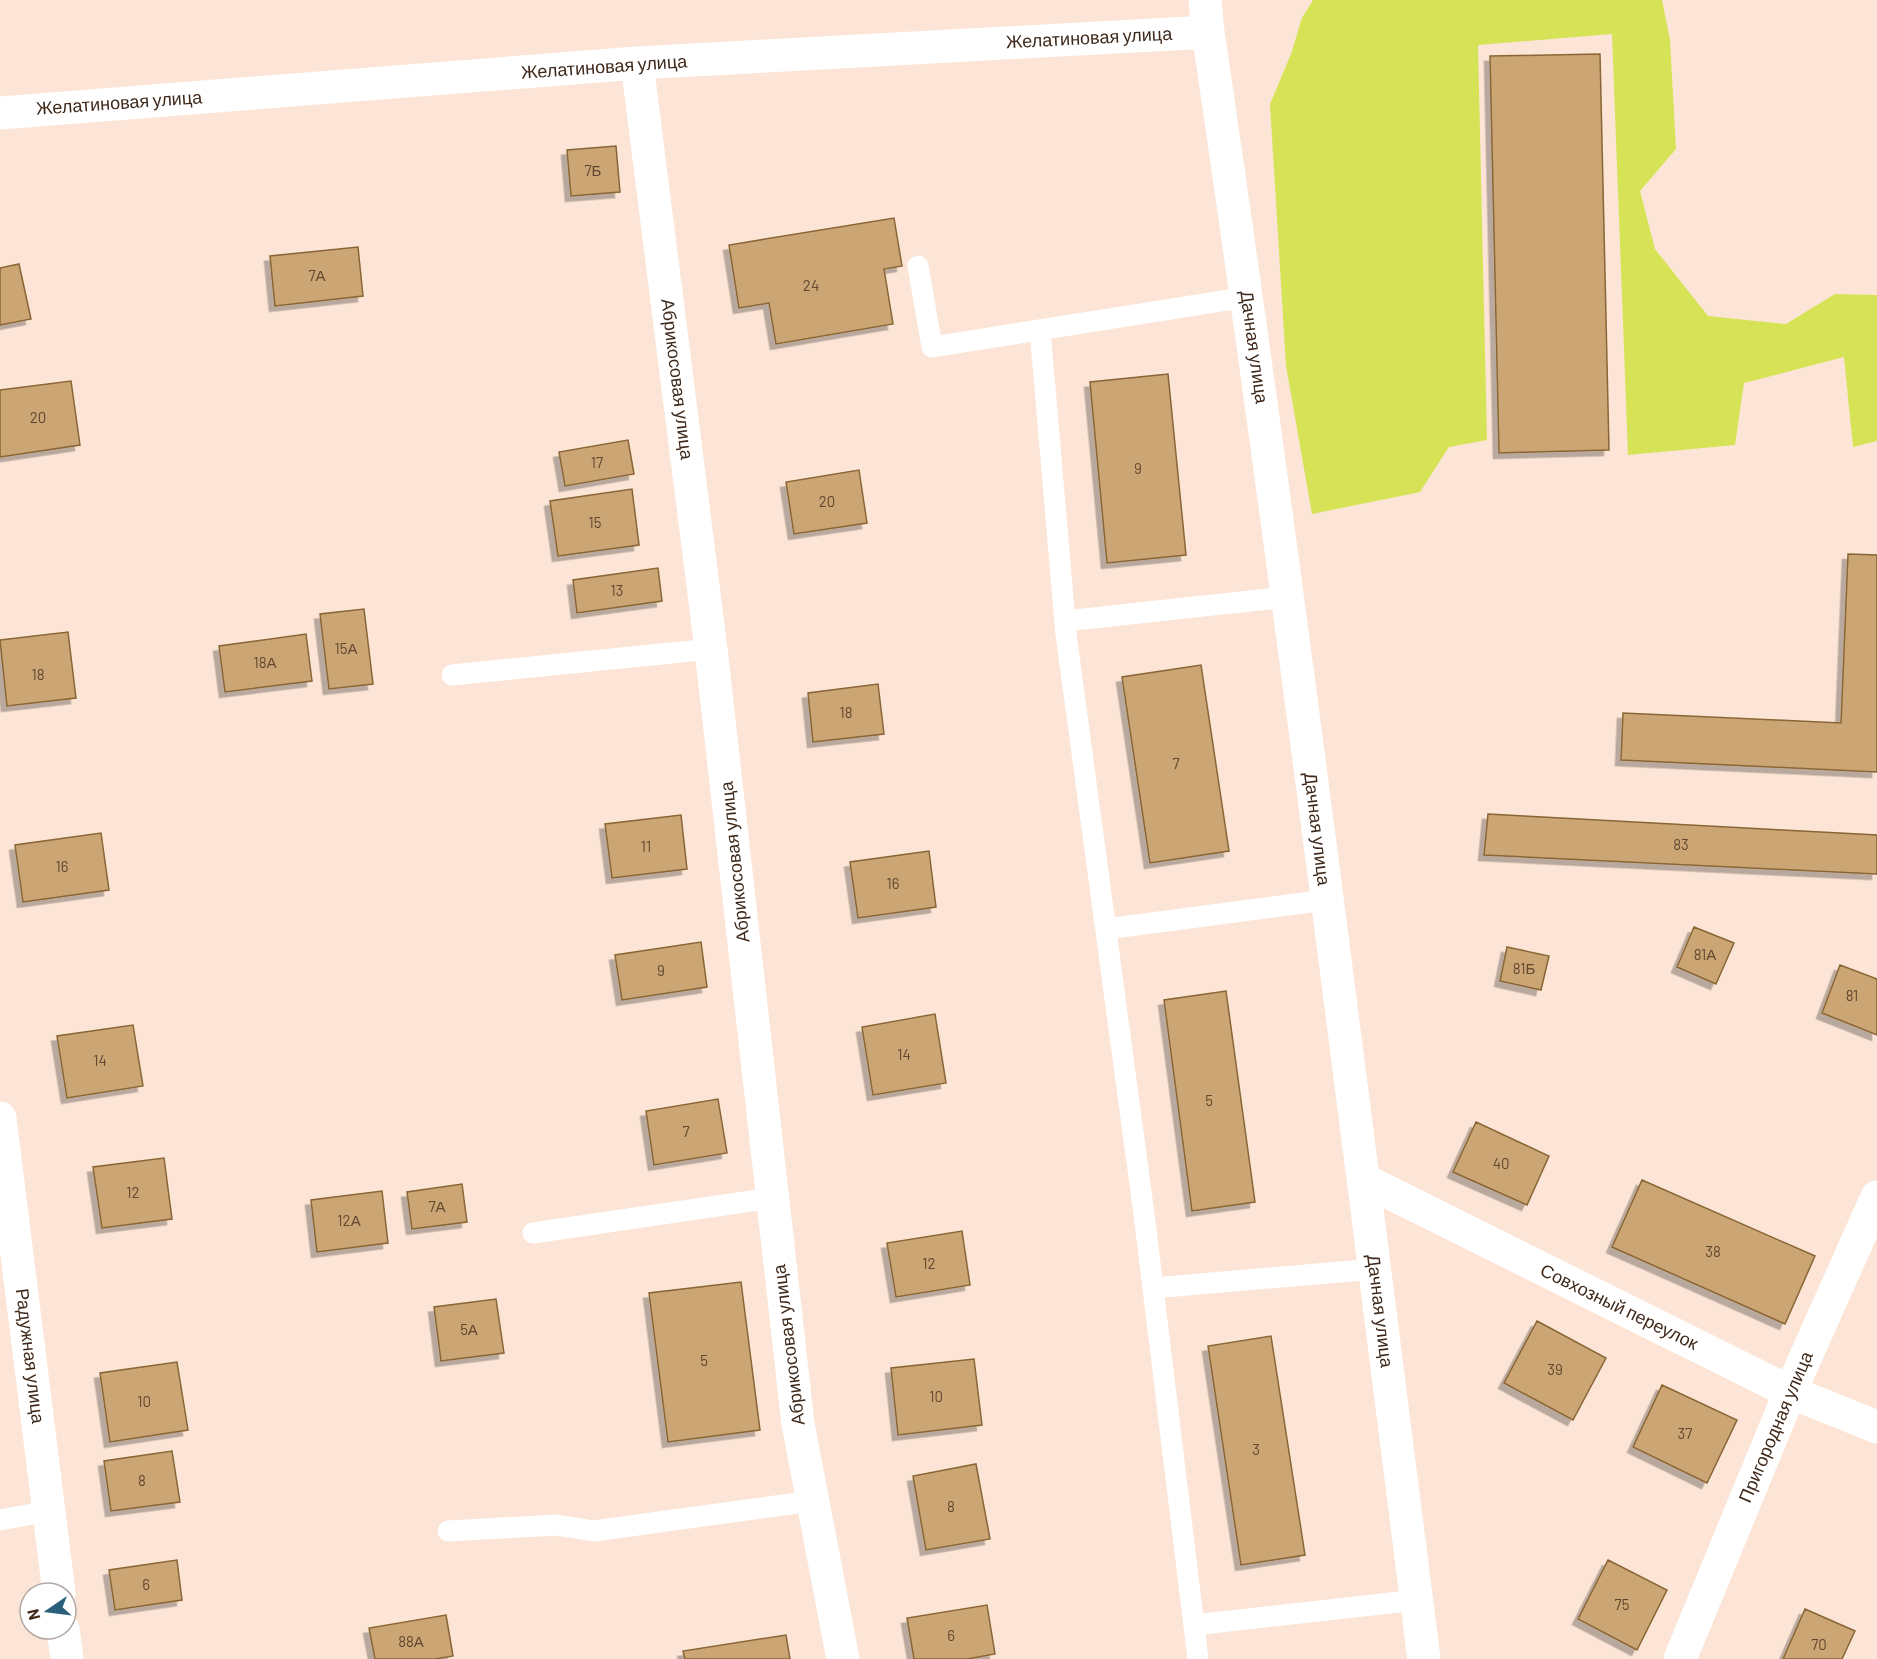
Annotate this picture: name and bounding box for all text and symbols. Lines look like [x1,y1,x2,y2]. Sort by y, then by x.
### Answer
street label: Желатиновая улица [1005,22,1174,52]
street label: Желатиновая улица [520,49,689,83]
street label: Желатиновая улица [35,85,204,119]
house number: 7Б [585,161,602,179]
house number: 7А [308,266,326,284]
house number: 24 [803,276,819,294]
street label: Дачная улица [1236,289,1274,406]
street label: Абрикосовая улица [657,297,699,462]
house number: 20 [30,408,46,426]
house number: 17 [591,453,603,471]
house number: 9 [1134,459,1142,477]
house number: 20 [819,492,835,510]
house number: 15 [589,513,601,531]
house number: 13 [611,581,623,599]
house number: 15А [335,639,357,657]
house number: 18А [253,653,277,671]
house number: 18 [31,665,45,683]
house number: 18 [839,703,853,721]
house number: 7 [1172,754,1180,772]
street label: Дачная улица [1300,771,1336,888]
street label: Абрикосовая улица [715,779,753,944]
house number: 83 [1673,835,1689,853]
house number: 11 [641,837,651,855]
house number: 16 [56,857,68,875]
house number: 16 [887,874,899,892]
house number: 81А [1694,945,1716,963]
house number: 81Б [1513,959,1535,977]
house number: 9 [657,961,665,979]
house number: 81 [1846,986,1858,1004]
house number: 14 [897,1045,911,1063]
house number: 14 [93,1051,107,1069]
house number: 5 [1205,1091,1213,1109]
house number: 7 [682,1122,690,1140]
house number: 40 [1493,1154,1509,1172]
house number: 12 [126,1183,140,1201]
house number: 7А [428,1197,446,1215]
house number: 12А [337,1211,361,1229]
house number: 38 [1705,1242,1721,1260]
street label: Дачная улица [1363,1253,1399,1370]
house number: 12 [922,1254,936,1272]
street label: Совхозный переулок [1537,1258,1702,1354]
street label: Абрикосовая улица [767,1262,809,1427]
street label: Радужная улица [12,1287,50,1426]
house number: 5А [460,1320,478,1338]
street label: Пригородная улица [1733,1347,1817,1506]
house number: 5 [700,1351,708,1369]
house number: 39 [1547,1360,1563,1378]
house number: 10 [929,1387,943,1405]
house number: 10 [137,1392,151,1410]
house number: 37 [1678,1424,1692,1442]
house number: 3 [1252,1440,1260,1458]
house number: 8 [138,1471,146,1489]
house number: 8 [947,1497,955,1515]
house number: 6 [142,1575,150,1593]
north arrow [18,1581,78,1641]
house number: 75 [1615,1595,1629,1613]
text: N [22,1607,43,1622]
house number: 6 [947,1626,955,1644]
house number: 88А [398,1632,424,1650]
house number: 70 [1811,1635,1827,1653]

